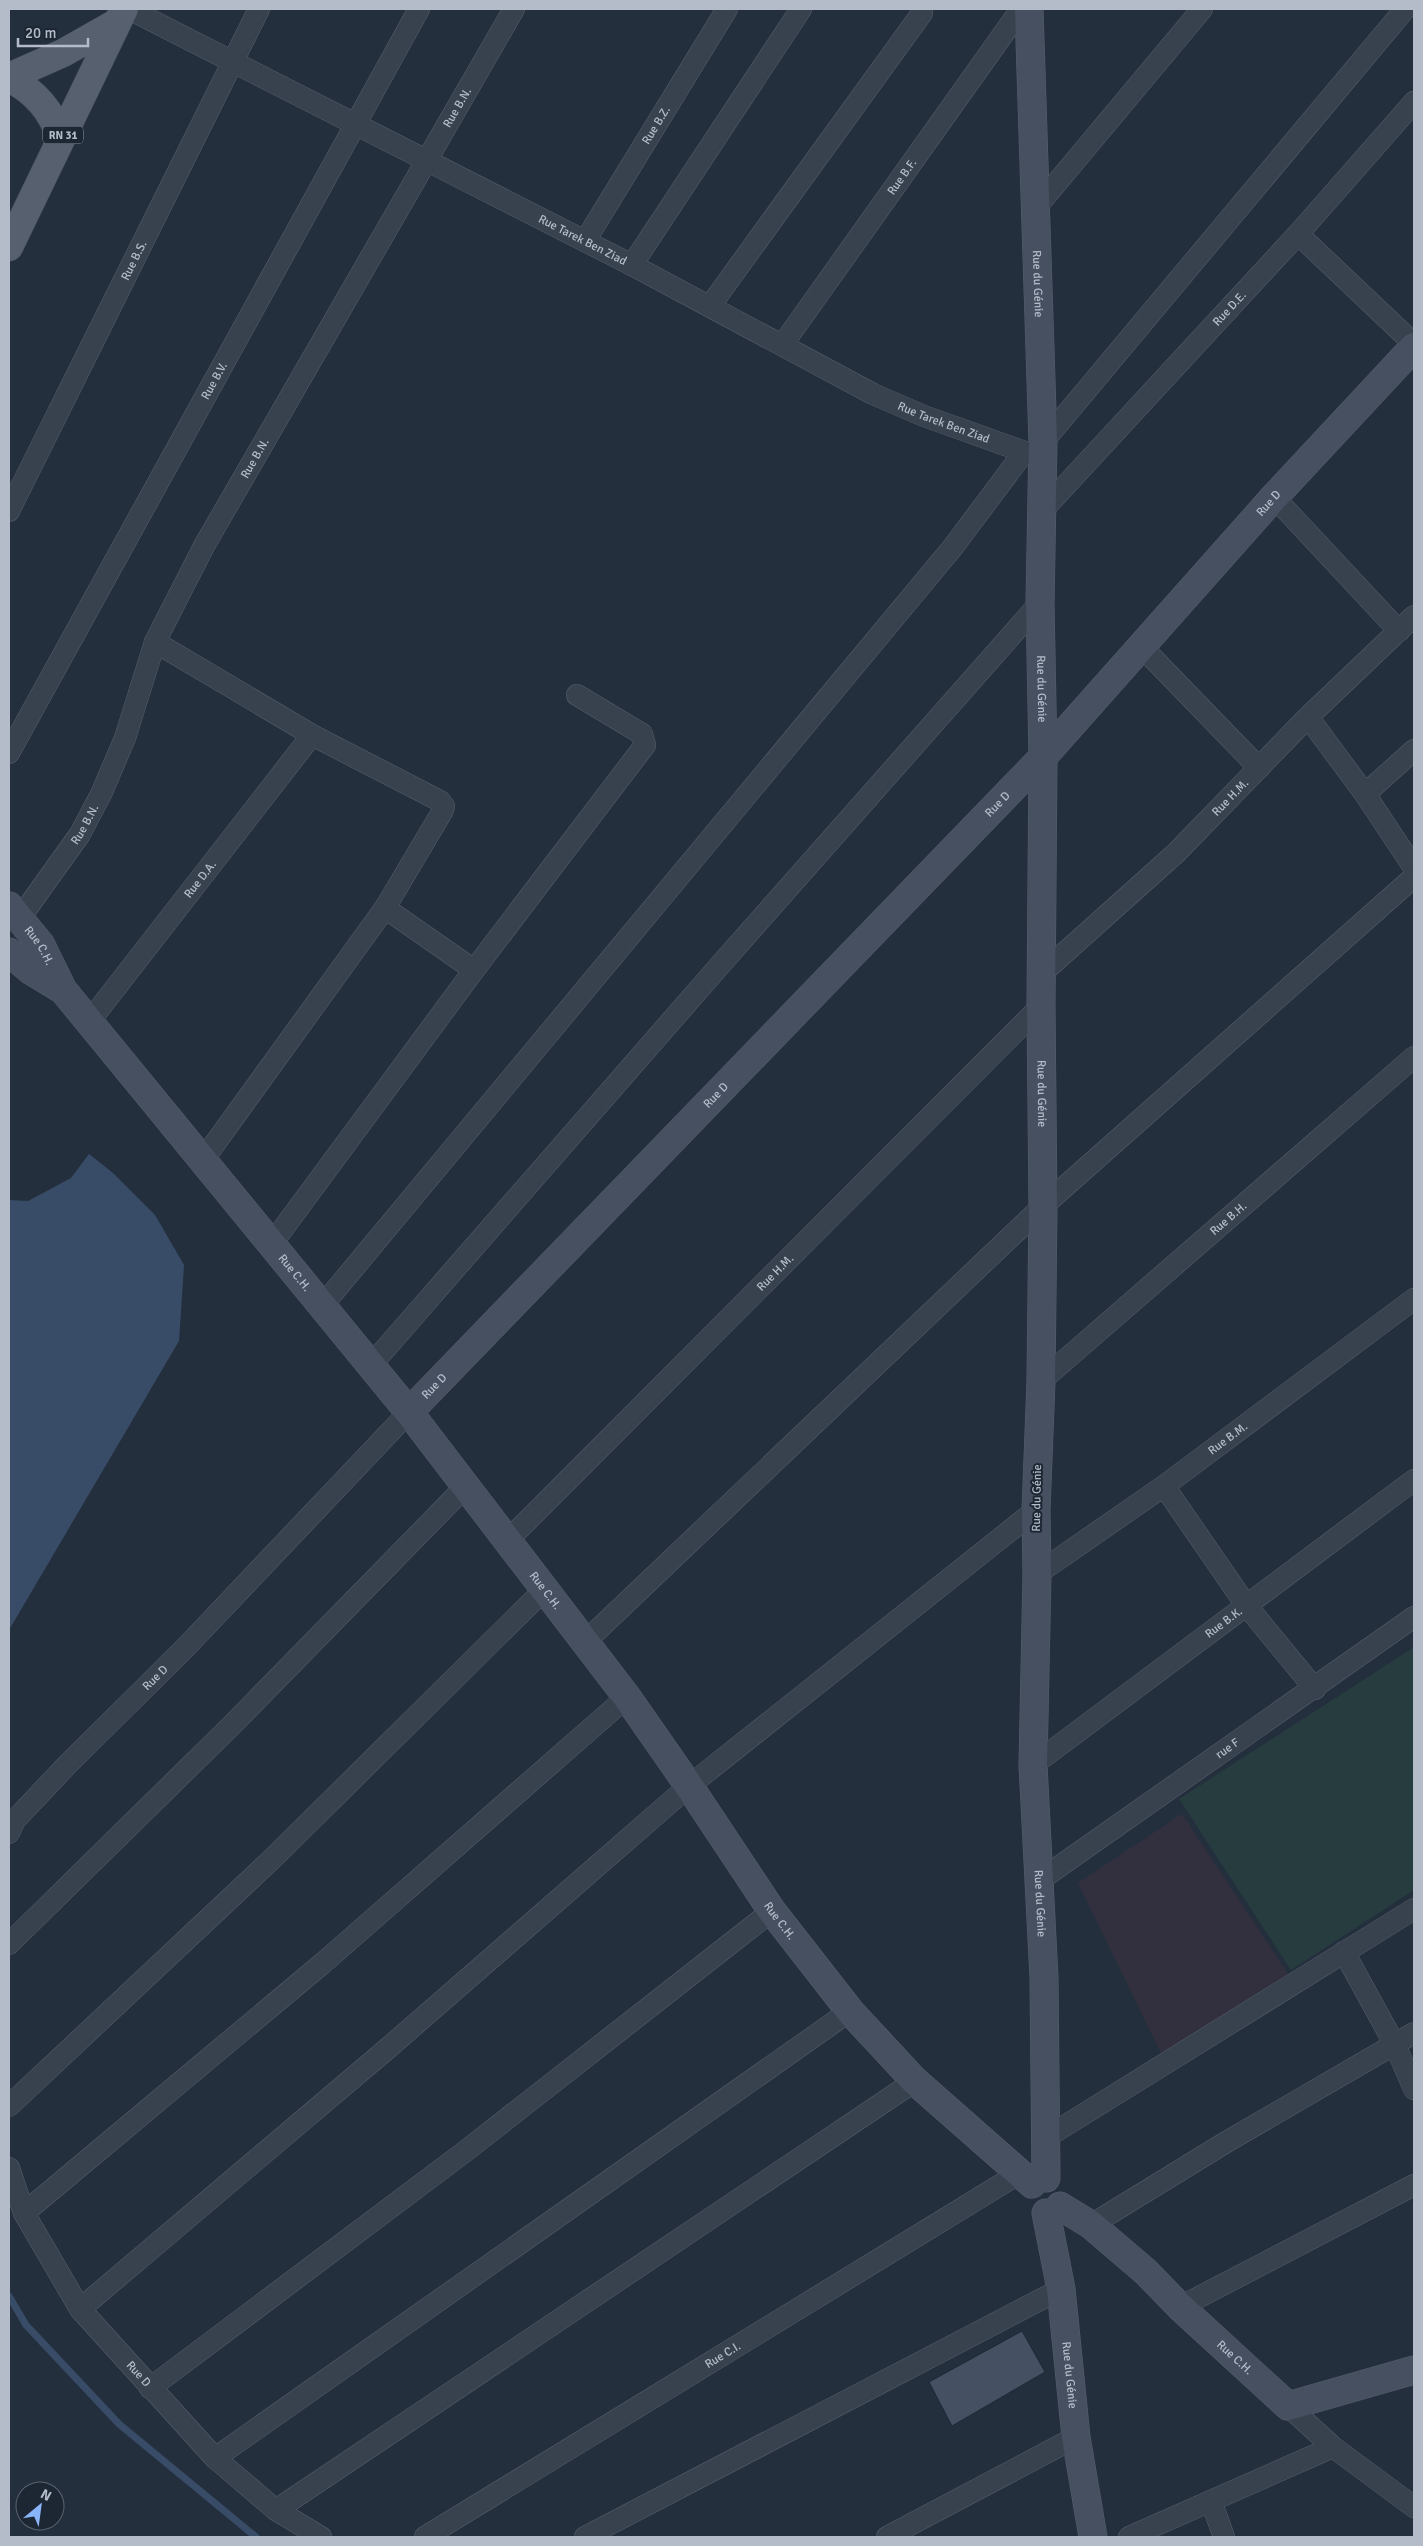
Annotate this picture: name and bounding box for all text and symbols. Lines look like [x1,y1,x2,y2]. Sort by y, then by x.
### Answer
scale bar [18,15,88,47]
text: 20 m [25,24,56,42]
street label: Rue B.N. [440,85,475,130]
street label: Rue B.Z. [639,103,673,147]
road number: RN 31 [43,126,83,144]
street label: Rue B.F. [884,156,920,198]
street label: Rue Tarek Ben Ziad [536,211,629,269]
street label: Rue B.S. [118,238,150,283]
street label: Rue du Génie [1029,250,1046,318]
street label: Rue D.E. [1209,288,1249,329]
street label: Rue B.V. [198,359,230,402]
street label: Rue Tarek Ben Ziad [895,398,992,446]
street label: Rue B.N. [237,436,272,481]
street label: Rue D [1253,487,1284,519]
street label: Rue du Génie [1034,655,1050,723]
street label: Rue H.M. [1209,775,1252,819]
street label: Rue D [982,788,1013,820]
street label: Rue B.N. [67,802,102,847]
street label: Rue D.A. [181,857,219,901]
street label: Rue C.H. [21,923,57,968]
street label: Rue du Génie [1034,1060,1050,1127]
street label: Rue D [700,1079,732,1111]
street label: Rue B.H. [1207,1198,1250,1238]
street label: Rue C.H. [275,1251,314,1294]
street label: Rue H.M. [753,1251,797,1294]
street label: Rue D [418,1370,450,1402]
street label: Rue B.M. [1205,1419,1250,1458]
street label: Rue du Génie [1029,1464,1045,1532]
street label: Rue C.H. [526,1569,565,1612]
street label: Rue B.K. [1202,1604,1245,1641]
street label: Rue D [139,1662,171,1694]
street label: rue F [1212,1735,1242,1762]
street label: Rue du Génie [1031,1869,1049,1937]
street label: Rue C.H. [761,1899,799,1943]
street label: Rue C.H. [1214,2337,1256,2378]
street label: Rue C.I. [702,2338,743,2372]
street label: Rue du Génie [1059,2341,1081,2409]
street label: Rue D [123,2358,154,2390]
north arrow [15,2481,65,2531]
text: N [38,2485,54,2505]

